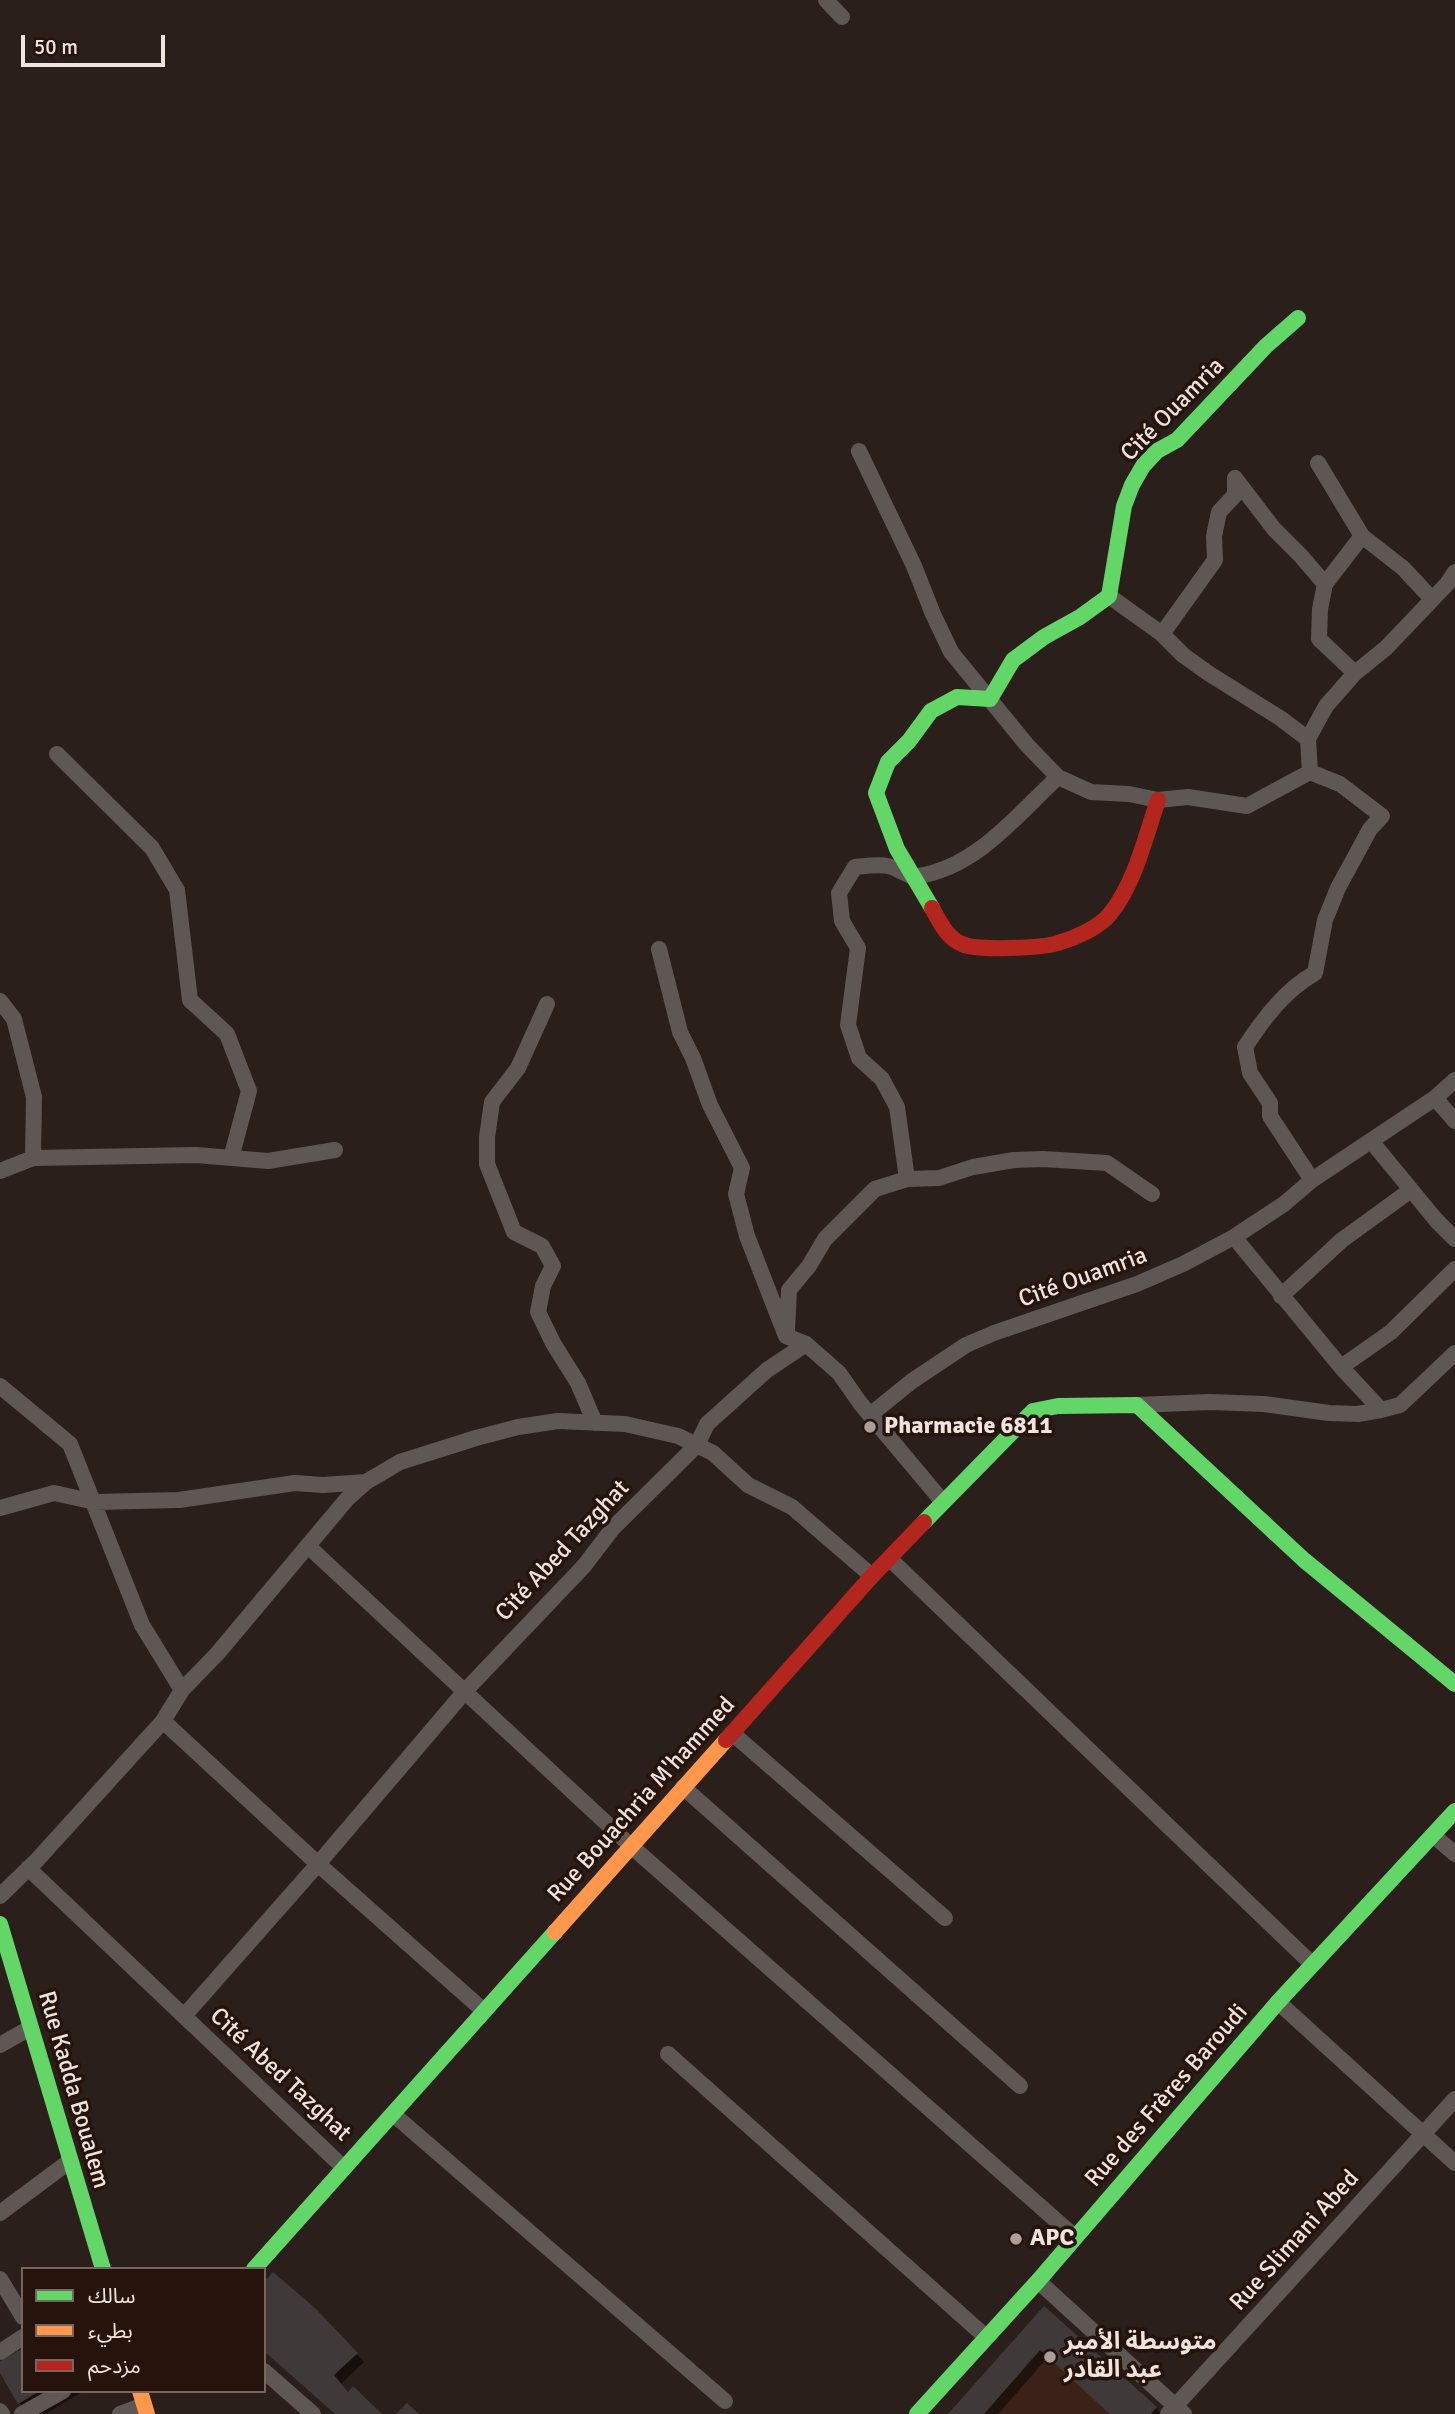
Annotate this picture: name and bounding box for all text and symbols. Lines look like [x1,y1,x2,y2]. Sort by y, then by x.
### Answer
scale bar [24,21,168,65]
text: 50 m [34,34,78,60]
street label: Cité Ouamria [1115,352,1231,468]
street label: Cité Ouamria [1015,1241,1151,1315]
place label: Pharmacie 6811 [884,1413,1052,1441]
marker: Pharmacie 6811 [862,1419,878,1435]
street label: Cité Abed Tazghat [490,1474,636,1628]
street label: Rue Bouachria M'hammed [542,1691,742,1909]
street label: Rue Kadda Boualem [31,1988,115,2192]
street label: Rue des Frères Baroudi [1080,1999,1254,2193]
street label: Cité Abed Tazghat [203,2002,357,2148]
street label: Rue Slimani Abed [1224,2165,1366,2317]
place label: APC [1030,2225,1074,2253]
marker: APC [1008,2231,1024,2247]
legend [21,2267,266,2393]
text: سالك [88,2283,135,2309]
text: بطيء [88,2318,133,2344]
place label: متوسطة الأمير عبد القادر [1064,2329,1216,2385]
marker: متوسطة الأمير عبد القادر [1042,2349,1058,2365]
text: مزدحم [88,2353,141,2379]

